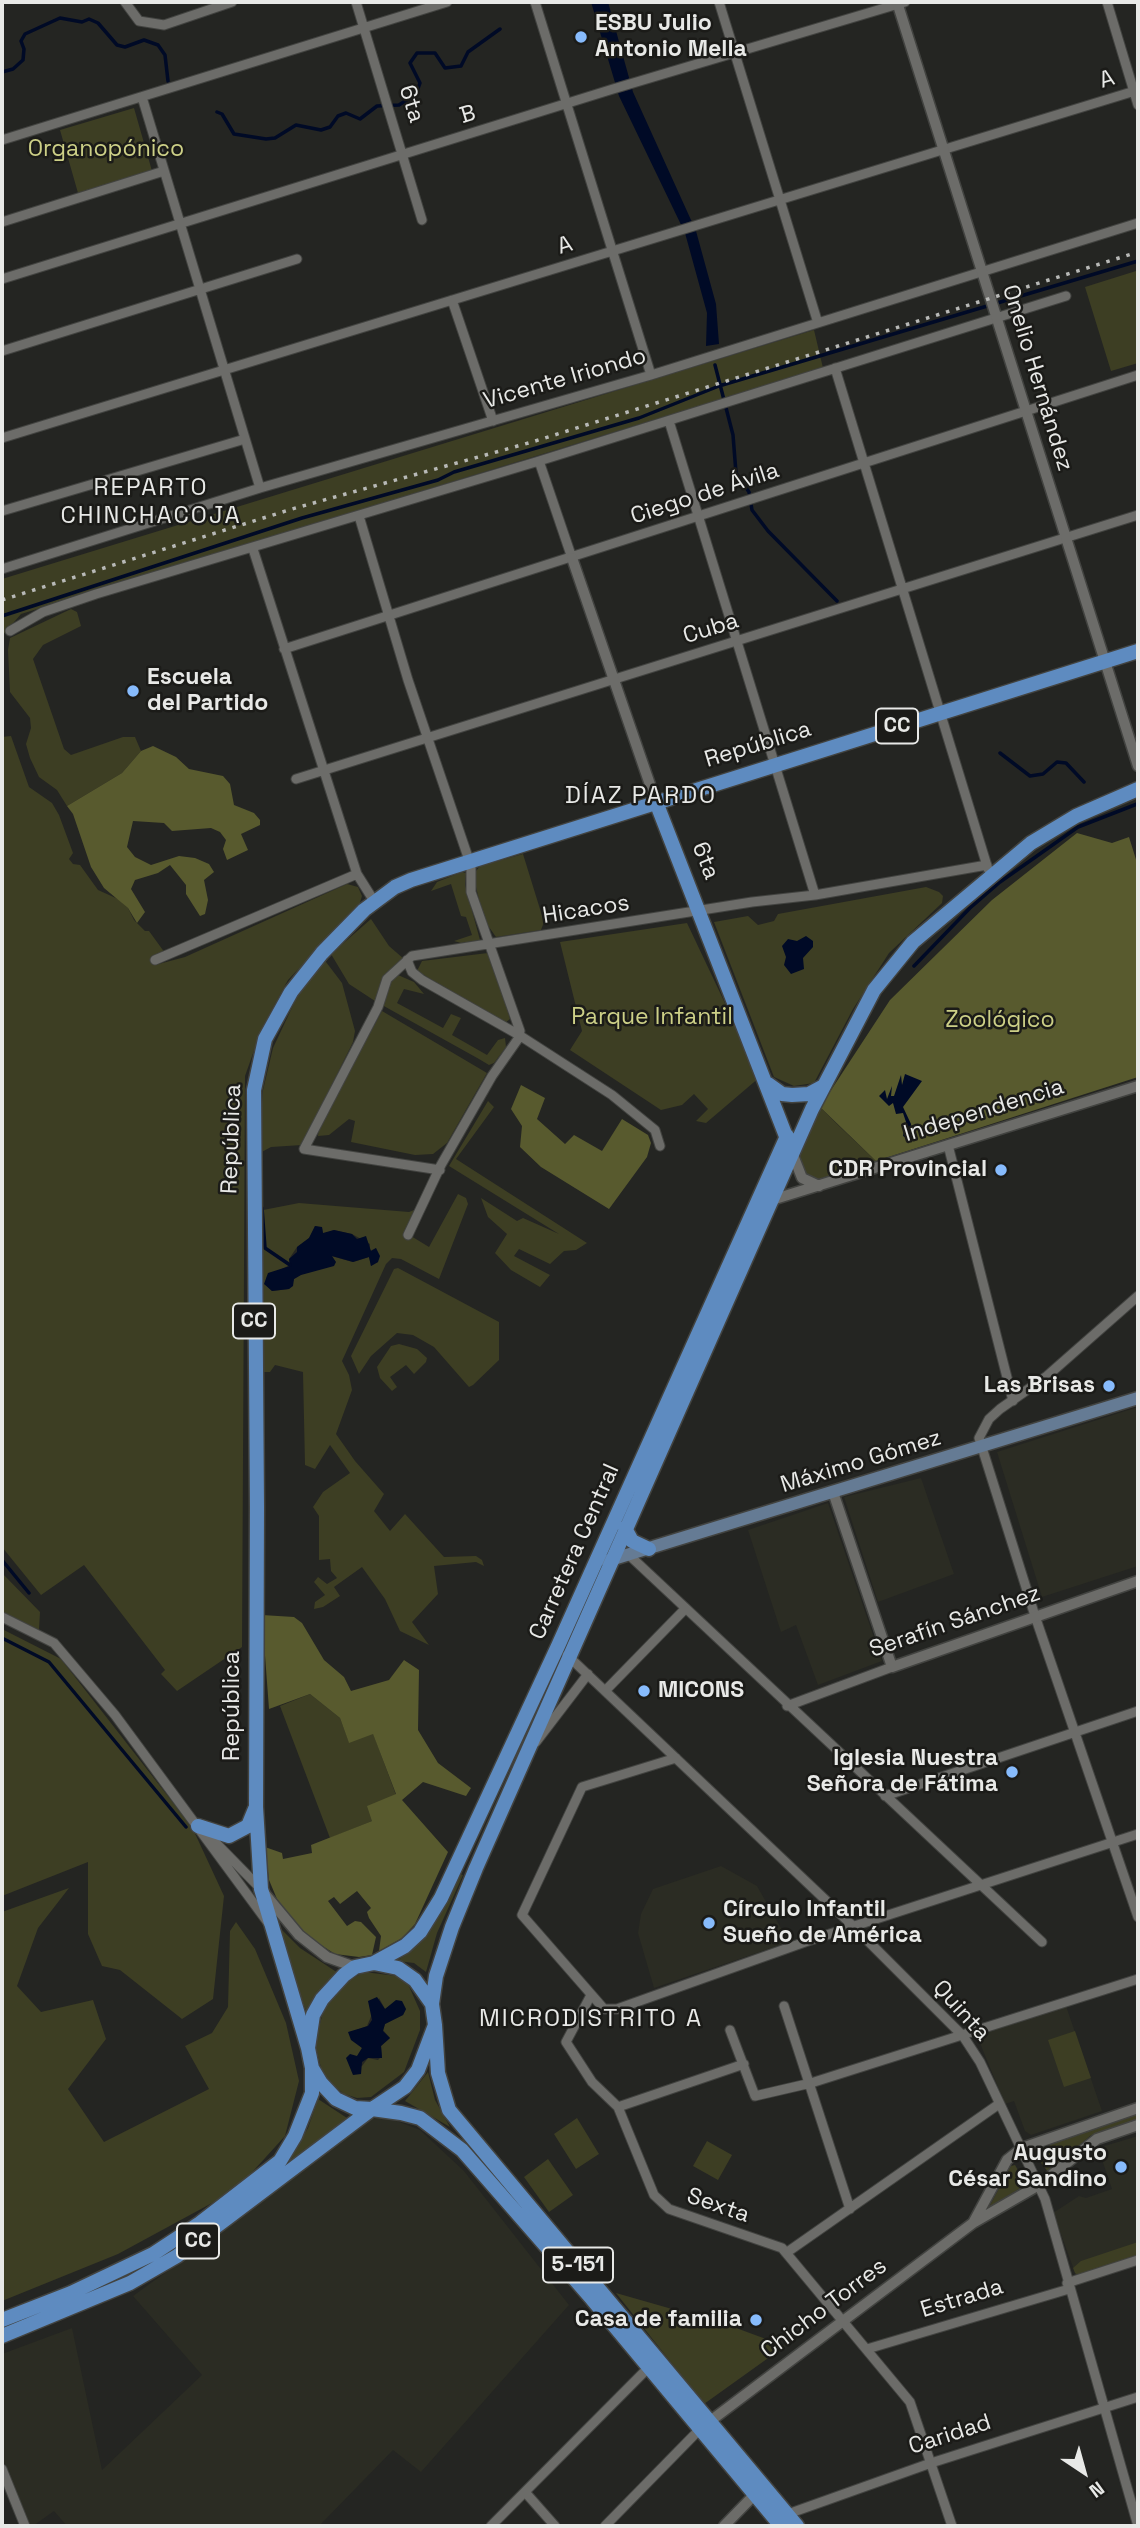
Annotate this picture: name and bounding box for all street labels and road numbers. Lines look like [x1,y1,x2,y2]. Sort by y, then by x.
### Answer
street label: A [1096,65,1118,95]
street label: 6ta [392,82,430,126]
street label: B [457,100,479,130]
street label: A [554,231,576,261]
street label: Onelio Hernández [996,282,1078,474]
street label: Vicente Iriondo [480,343,650,415]
street label: Ciego de Ávila [627,457,783,531]
street label: Cuba [680,607,742,651]
road number: CC [876,708,918,744]
street label: República [701,716,815,774]
street label: 6ta [685,838,725,884]
street label: Hicacos [541,890,631,930]
street label: Independencia [901,1074,1067,1148]
street label: República [216,1084,248,1194]
road number: CC [233,1304,275,1338]
street label: Máximo Gómez [777,1424,945,1500]
street label: Carretera Central [524,1460,626,1644]
street label: Serafín Sánchez [866,1580,1044,1664]
street label: República [219,1651,247,1761]
street label: Quinta [926,1975,996,2047]
street label: Sexta [683,2182,753,2230]
road number: CC [177,2224,219,2258]
road number: 5-151 [543,2248,613,2282]
street label: Chicho Torres [756,2253,892,2365]
street label: Estrada [918,2273,1006,2325]
street label: Caridad [905,2409,995,2461]

